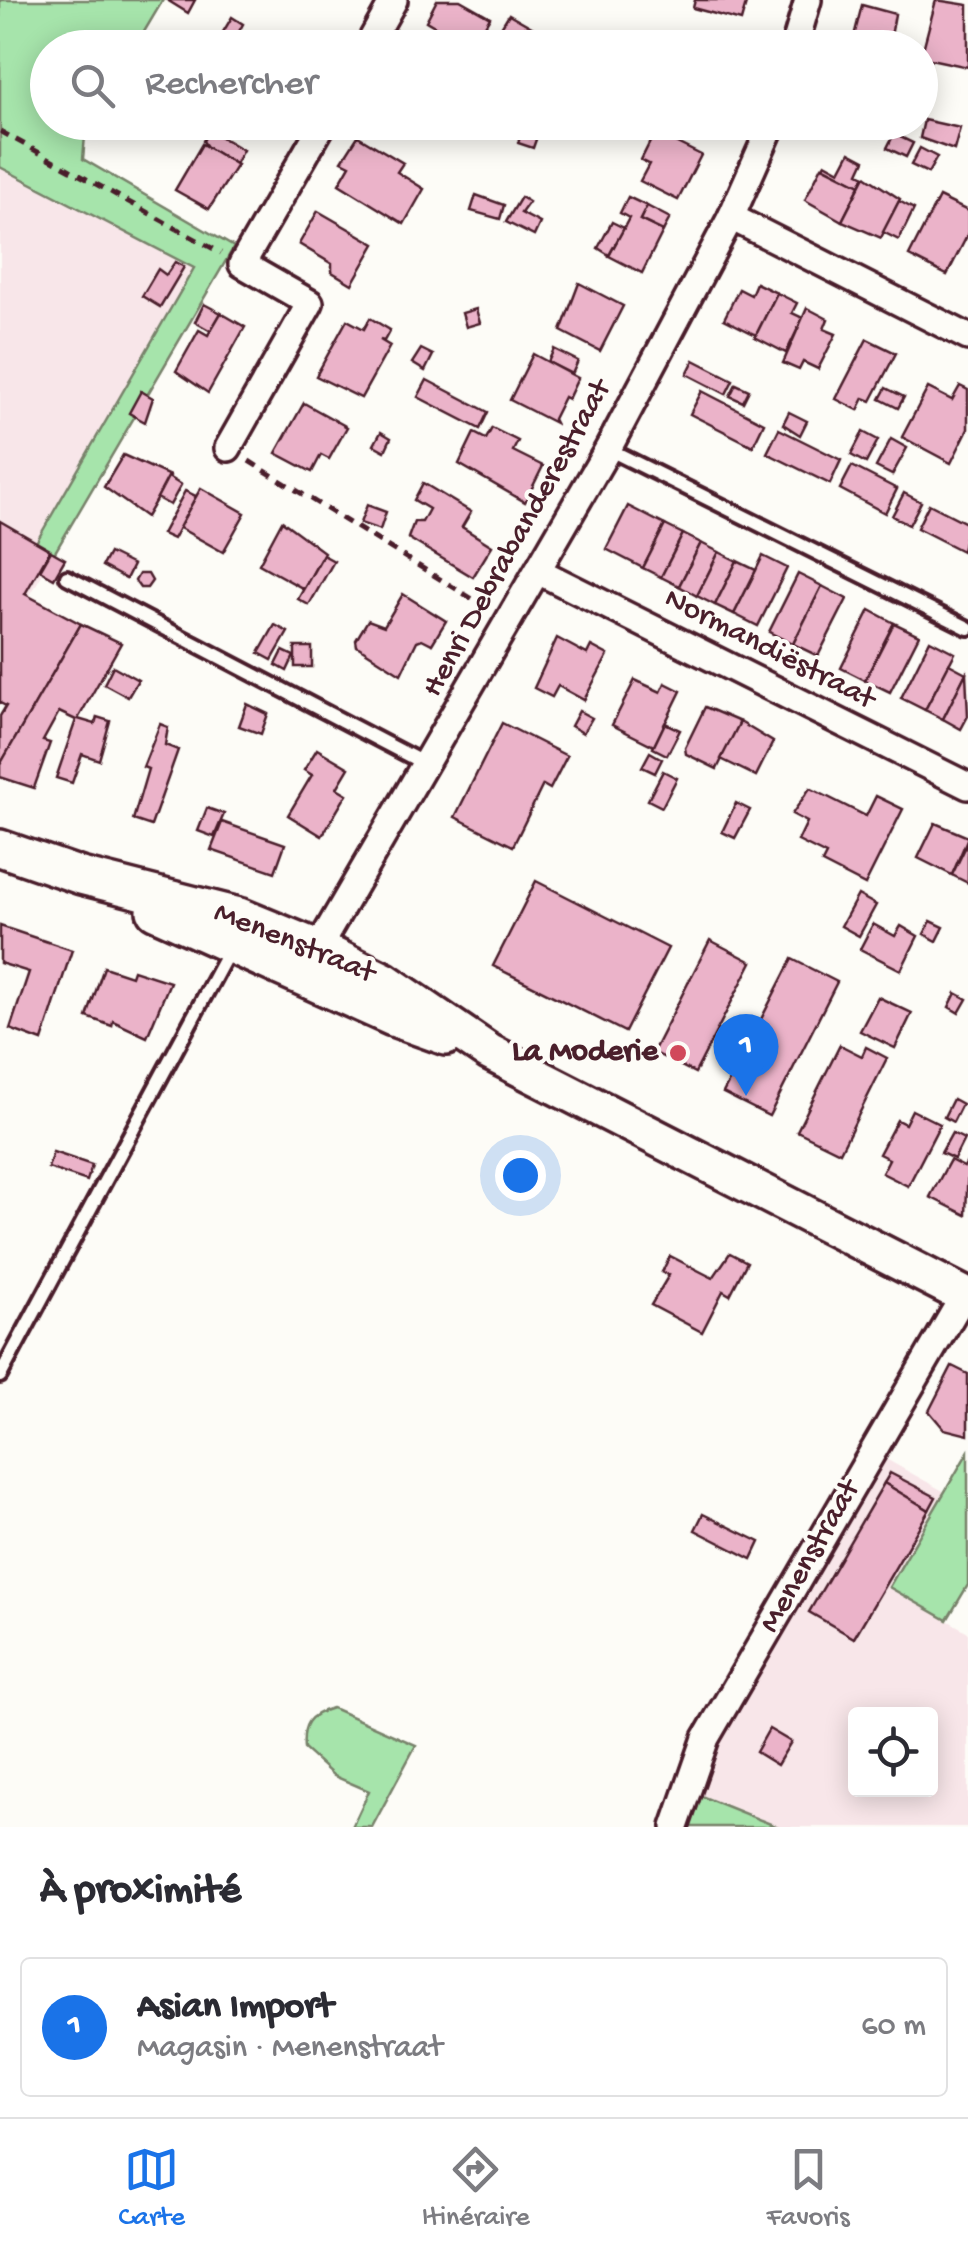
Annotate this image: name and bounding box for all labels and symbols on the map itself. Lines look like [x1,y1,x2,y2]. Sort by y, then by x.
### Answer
street label: Henri Debrabanderestraat [415,371,623,704]
street label: Normandiëstraat [657,581,883,721]
street label: Menenstraat [208,894,383,995]
pin: 1 [714,1014,778,1096]
place label: La Moderie [512,1034,659,1072]
marker: La Moderie [667,1042,689,1064]
your location [495,1150,546,1201]
street label: Menenstraat [752,1471,872,1640]

